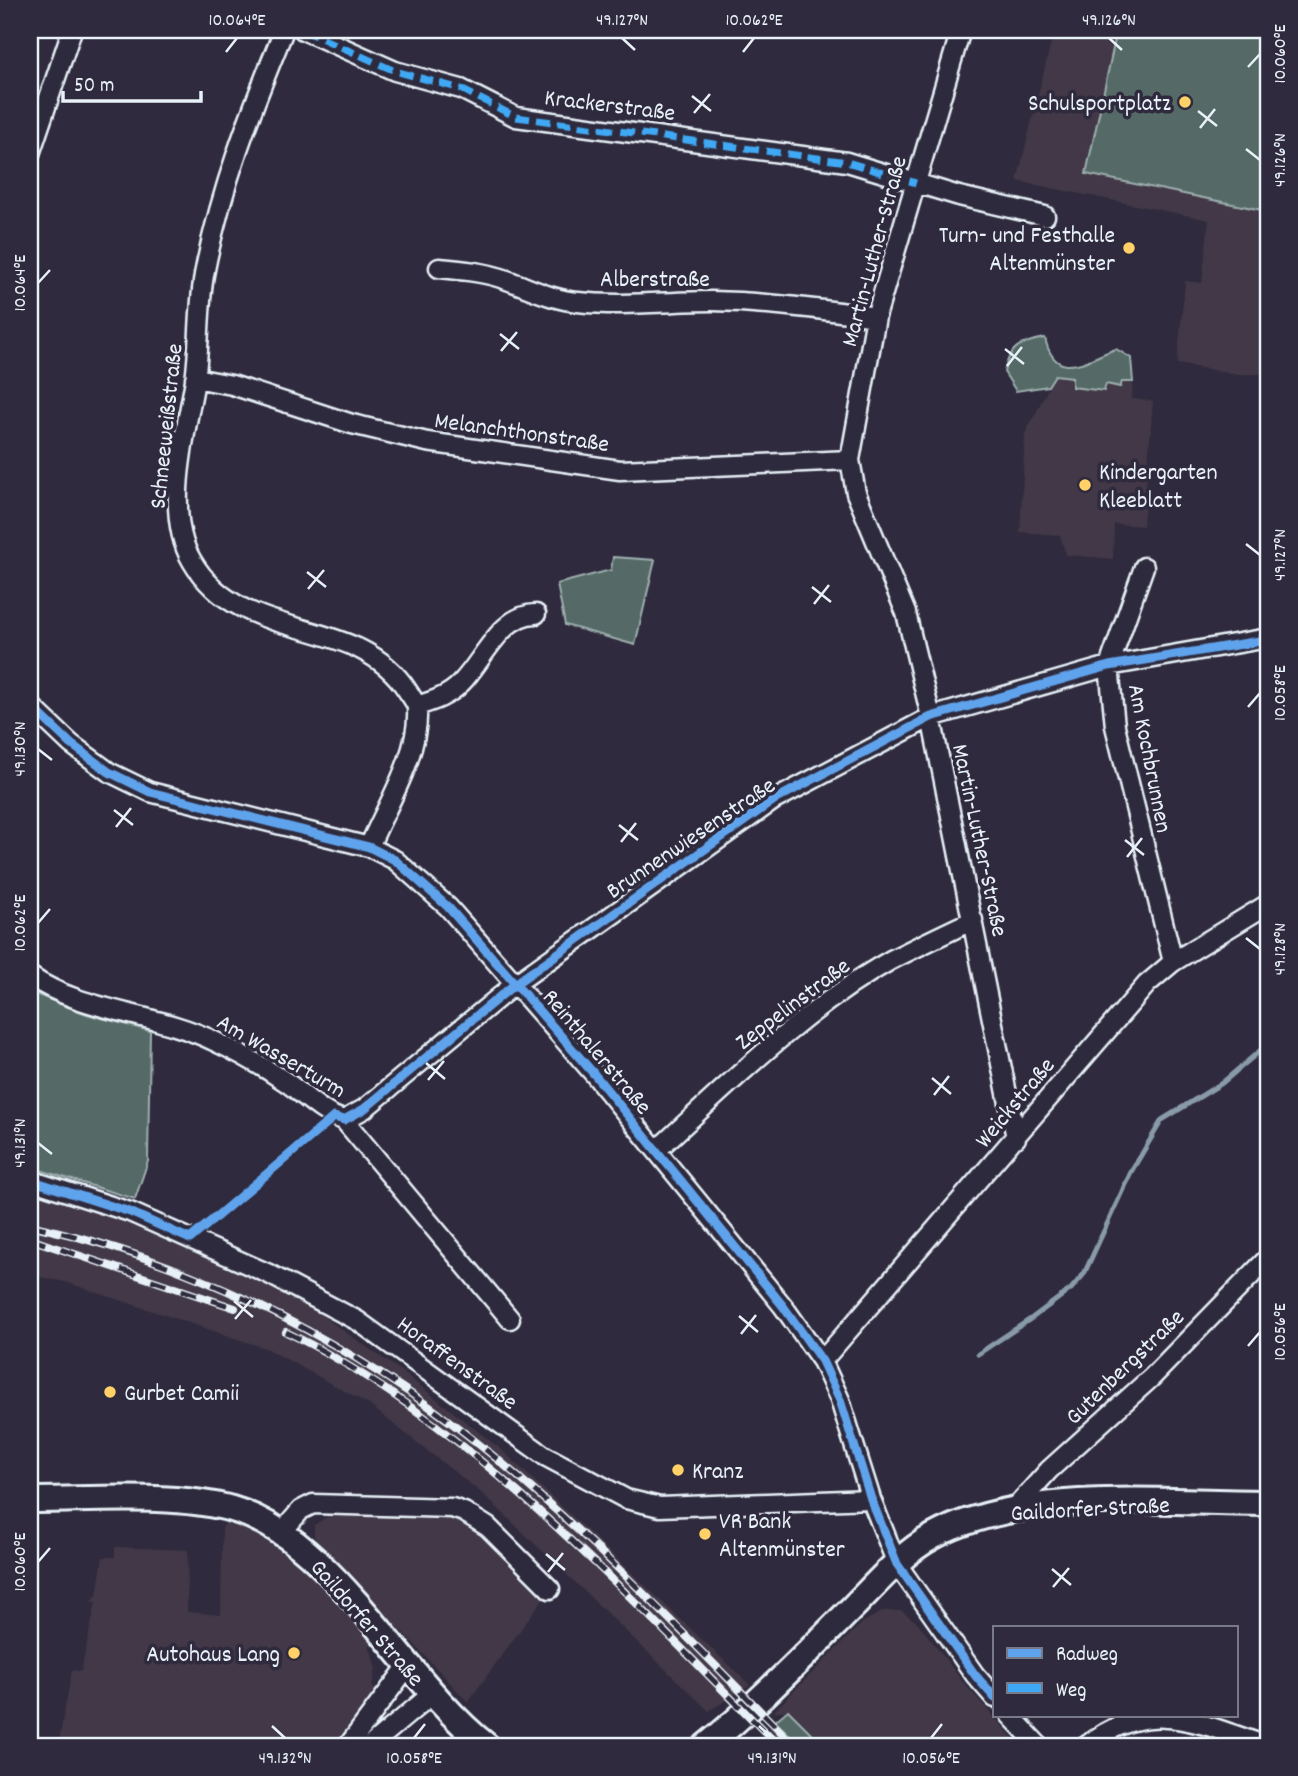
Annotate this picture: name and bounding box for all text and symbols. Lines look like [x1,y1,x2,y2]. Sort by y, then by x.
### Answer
text: 10.064°E [209,9,265,34]
text: 49.127°N [596,9,648,34]
text: 10.062°E [725,9,783,34]
text: 49.126°N [1082,9,1136,34]
text: 10.060°E [1269,24,1294,84]
scale bar [63,60,201,104]
text: 50 m [74,72,114,102]
street label: Krackerstraße [542,82,677,132]
place label: Schulsportplatz [1028,88,1171,122]
marker: Schulsportplatz [1177,94,1193,110]
text: 49.126°N [1269,133,1294,187]
street label: Martin-Luther-Straße [834,153,918,351]
place label: Turn- und Festhalle Altenmünster [939,220,1115,282]
marker: Turn- und Festhalle Altenmünster [1121,240,1137,256]
text: 10.064°E [9,255,34,311]
street label: Alberstraße [600,264,710,298]
street label: Schneeweißstraße [142,342,194,511]
street label: Melanchthonstraße [432,405,611,463]
place label: Kindergarten Kleeblatt [1099,457,1217,519]
marker: Kindergarten Kleeblatt [1077,477,1093,493]
text: 49.127°N [1269,529,1294,581]
text: 10.058°E [1269,665,1294,721]
street label: Am Kochbrunnen [1117,681,1179,836]
text: 49.130°N [9,721,34,777]
street label: Martin-Luther-Straße [941,741,1015,940]
street label: Brunnenwiesenstraße [600,770,783,909]
text: 10.062°E [9,894,34,952]
text: 49.128°N [1269,923,1294,975]
street label: Zeppelinstraße [729,951,858,1060]
street label: Reinthalerstraße [533,983,659,1123]
street label: Am Wasserturm [209,1007,352,1108]
street label: Weickstraße [968,1051,1064,1157]
text: 49.131°N [9,1118,34,1168]
street label: Gutenbergstraße [1059,1302,1193,1434]
text: 10.056°E [1269,1303,1294,1361]
street label: Horaffenstraße [389,1309,524,1420]
place label: Gurbet Camii [124,1378,239,1412]
marker: Gurbet Camii [102,1384,118,1400]
place label: Kranz [692,1456,743,1490]
marker: Kranz [670,1462,686,1478]
street label: Gaildorfer Straße [1010,1490,1171,1532]
place label: VR Bank Altenmünster [719,1506,845,1568]
marker: VR Bank Altenmünster [697,1526,713,1542]
text: 10.060°E [9,1532,34,1592]
street label: Gaildorfer Straße [301,1553,431,1695]
legend [993,1626,1238,1716]
place label: Autohaus Lang [146,1639,280,1673]
text: Radweg [1056,1641,1118,1671]
marker: Autohaus Lang [286,1645,302,1661]
text: Weg [1056,1677,1087,1707]
text: 49.132°N [258,1747,312,1772]
text: 10.058°E [386,1747,442,1772]
text: 49.131°N [747,1747,797,1772]
text: 10.056°E [902,1747,960,1772]

